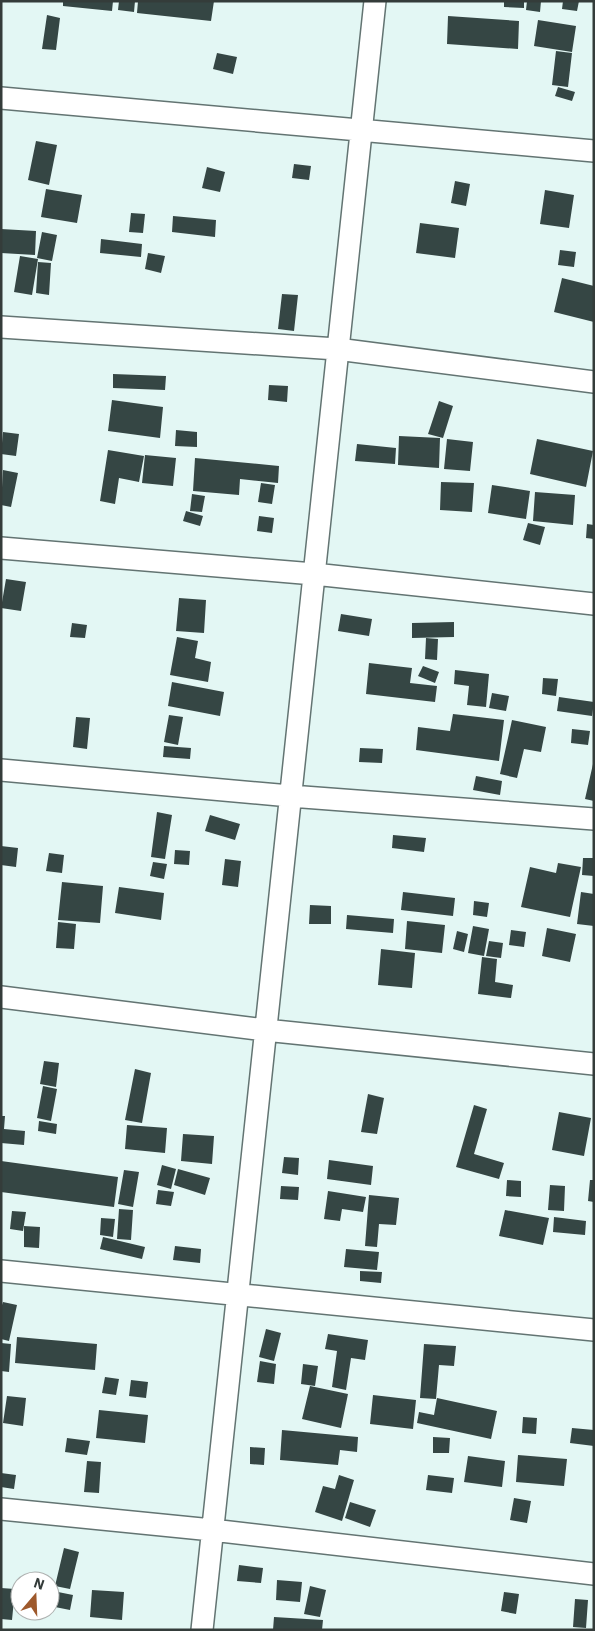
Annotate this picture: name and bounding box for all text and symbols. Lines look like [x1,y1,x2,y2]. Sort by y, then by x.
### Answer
north arrow [10,1571,60,1621]
text: N [32,1574,47,1594]

